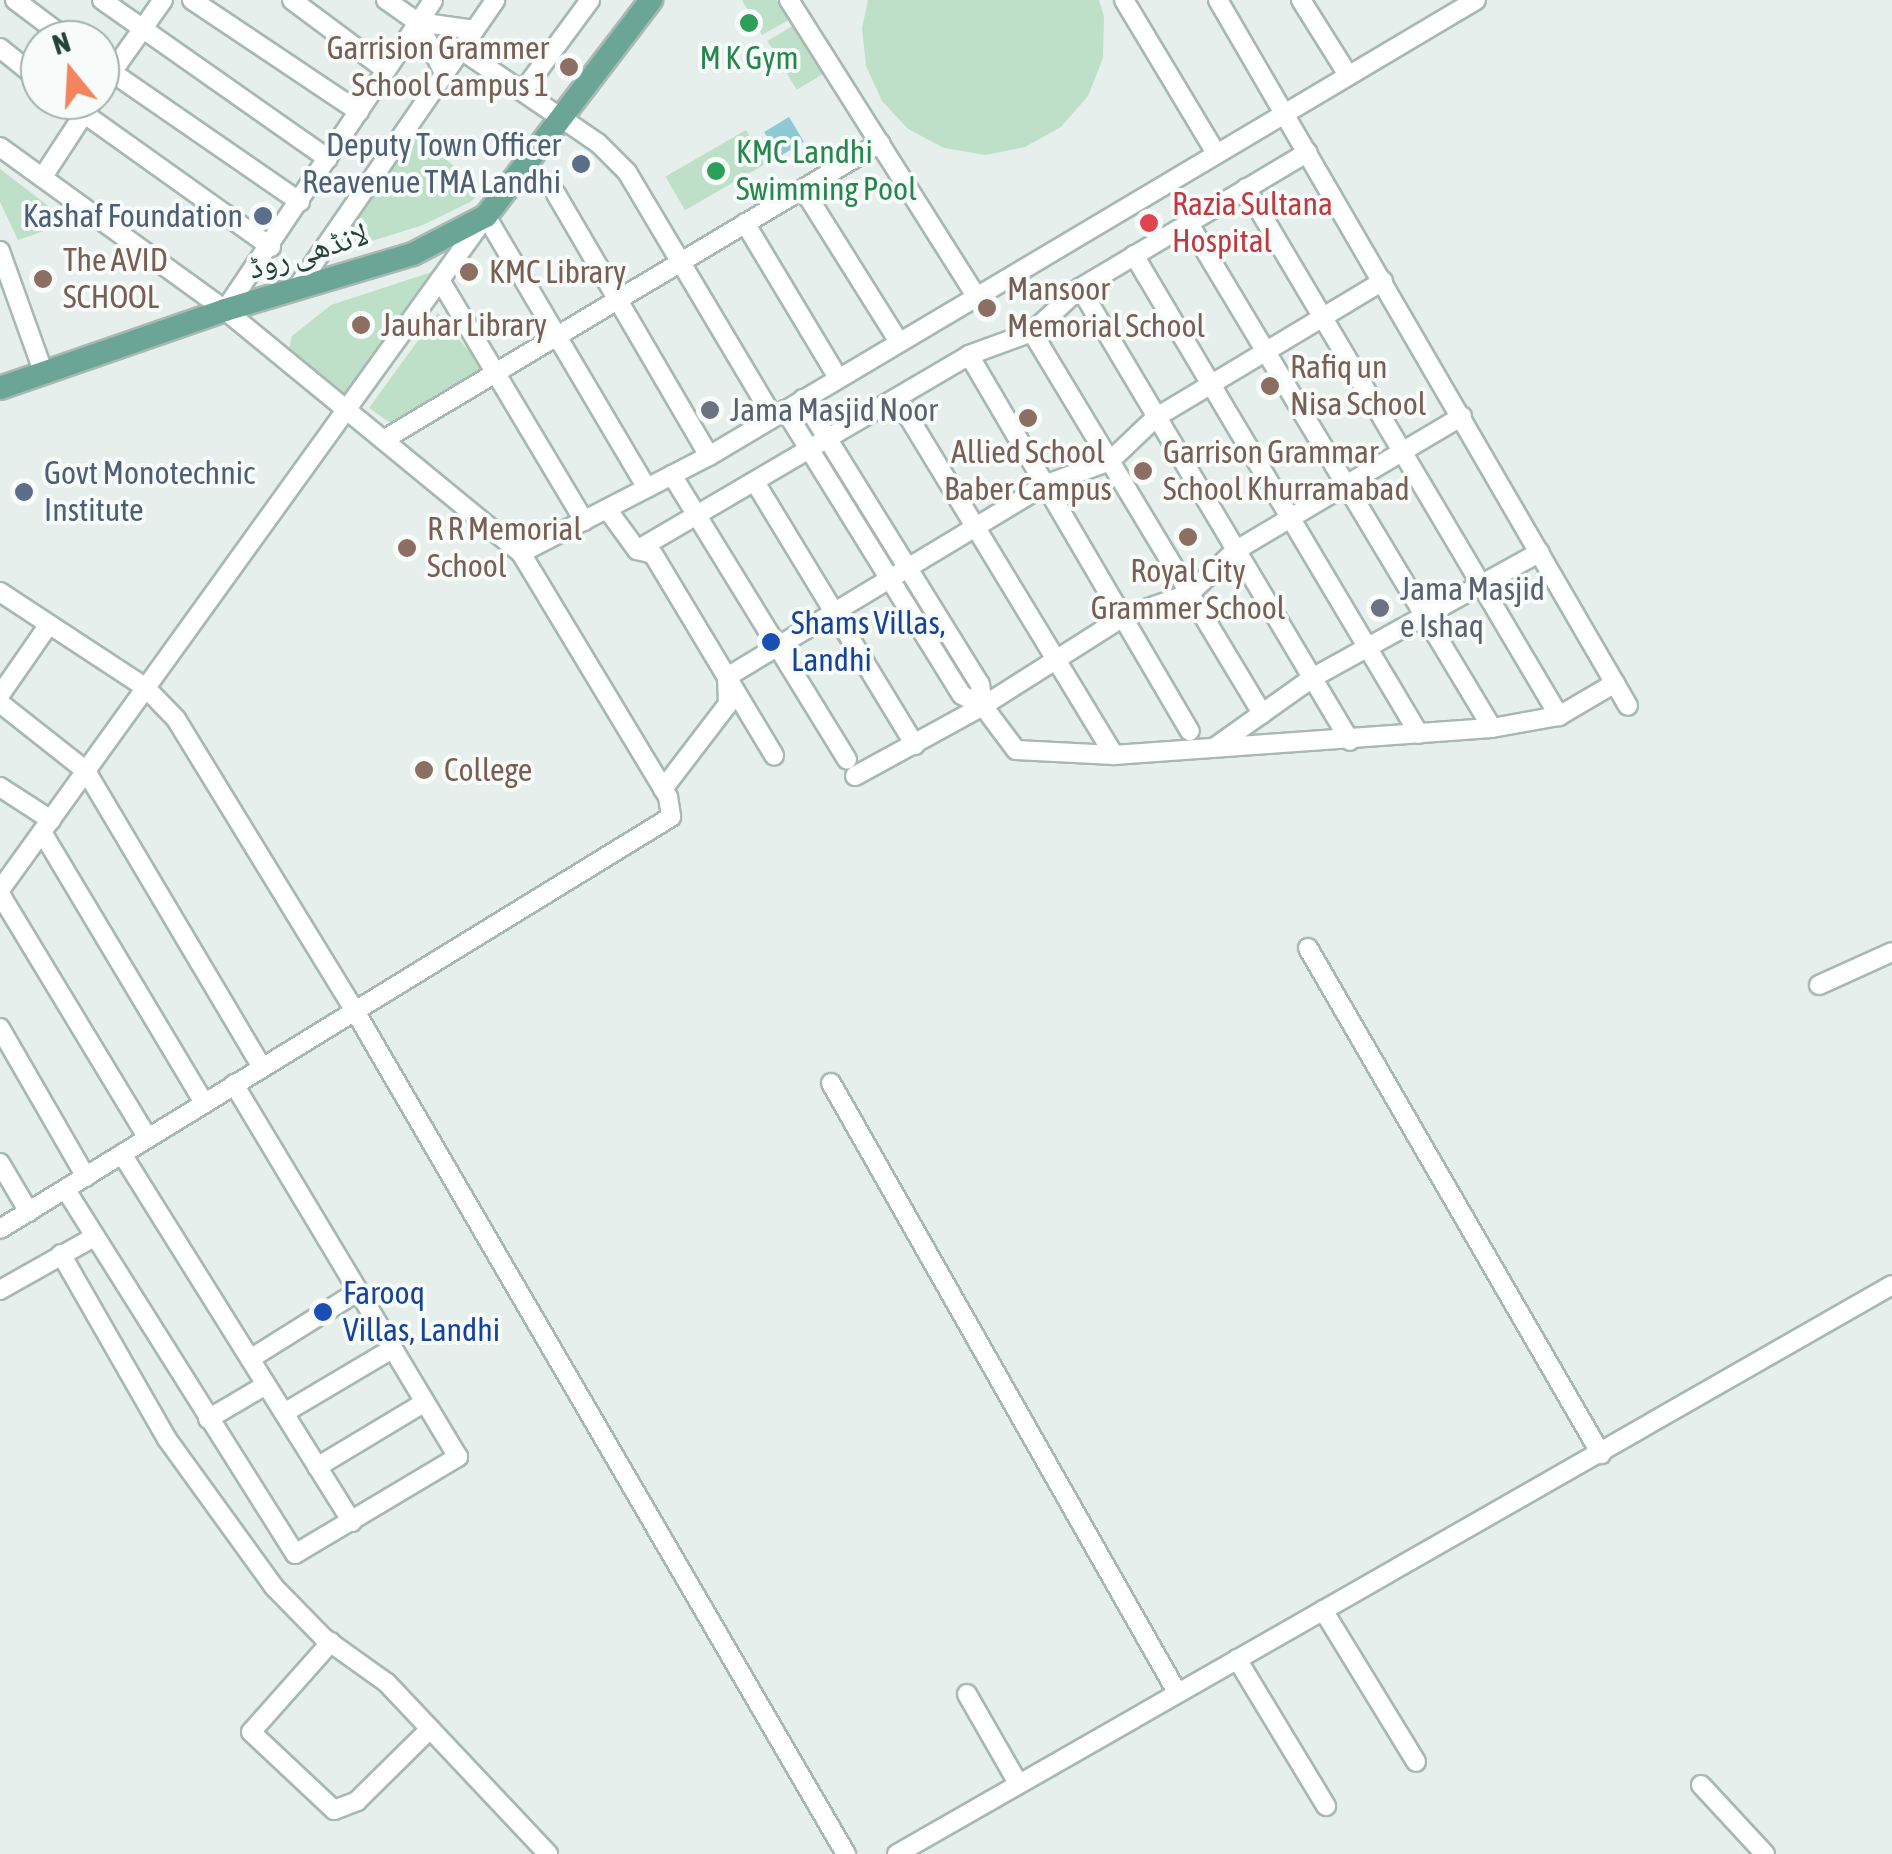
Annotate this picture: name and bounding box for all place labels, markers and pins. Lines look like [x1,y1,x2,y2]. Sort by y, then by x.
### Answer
marker: M K Gym [738,12,760,34]
place label: Garrision Grammer School Campus 1 [327,30,549,105]
place label: M K Gym [699,39,799,77]
marker: Garrision Grammer School Campus 1 [558,56,580,78]
place label: Deputy Town Officer Reavenue TMA Landhi [302,127,561,202]
place label: KMC Landhi Swimming Pool [736,134,917,209]
marker: Deputy Town Officer Reavenue TMA Landhi [570,153,592,175]
marker: KMC Landhi Swimming Pool [705,160,727,182]
place label: Razia Sultana Hospital [1172,186,1333,261]
place label: Kashaf Foundation [23,197,243,235]
marker: Kashaf Foundation [252,205,274,227]
marker: Razia Sultana Hospital [1136,210,1162,236]
place label: The AVID SCHOOL [63,242,168,317]
place label: KMC Library [489,253,626,291]
marker: KMC Library [458,261,480,283]
marker: The AVID SCHOOL [32,268,54,290]
place label: Mansoor Memorial School [1007,271,1205,346]
marker: Mansoor Memorial School [976,297,998,319]
place label: Jauhar Library [381,306,547,344]
marker: Jauhar Library [350,314,372,336]
place label: Rafiq un Nisa School [1290,349,1426,424]
marker: Rafiq un Nisa School [1259,375,1281,397]
place label: Jama Masjid Noor [730,391,938,429]
marker: Jama Masjid Noor [699,399,721,421]
marker: Allied School Baber Campus [1017,407,1039,429]
place label: Allied School Baber Campus [944,434,1112,509]
place label: Garrison Grammar School Khurramabad [1163,434,1410,509]
place label: Govt Monotechnic Institute [44,455,255,530]
marker: Garrison Grammar School Khurramabad [1132,460,1154,482]
marker: Govt Monotechnic Institute [13,481,35,503]
place label: R R Memorial School [427,511,582,586]
marker: Royal City Grammer School [1177,526,1199,548]
marker: R R Memorial School [396,537,418,559]
place label: Royal City Grammer School [1091,553,1285,628]
place label: Jama Masjid e Ishaq [1400,571,1545,646]
marker: Jama Masjid e Ishaq [1369,597,1391,619]
place label: Shams Villas, Landhi [791,605,945,680]
marker: Shams Villas, Landhi [760,631,782,653]
place label: College [444,751,532,789]
marker: College [413,759,435,781]
place label: Farooq Villas, Landhi [343,1275,500,1350]
marker: Farooq Villas, Landhi [312,1301,334,1323]

